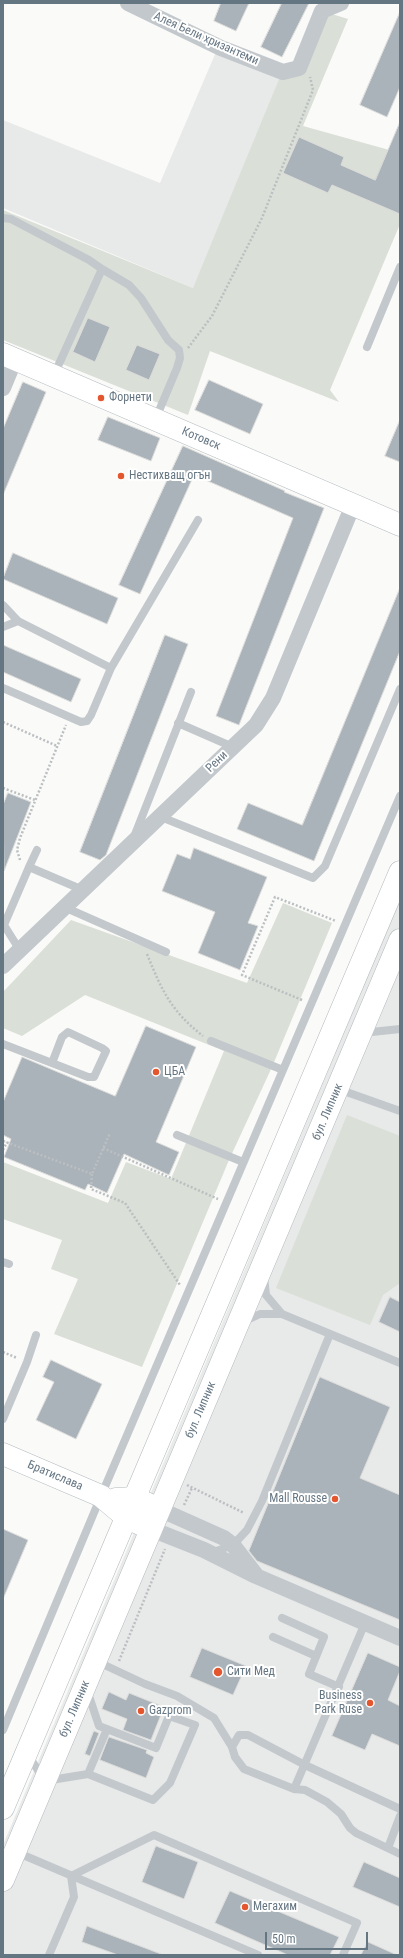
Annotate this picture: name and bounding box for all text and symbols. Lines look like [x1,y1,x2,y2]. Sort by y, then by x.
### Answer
street label: Алея Бели хризантеми [151,9,261,69]
place label: Форнети [109,391,152,405]
marker: Форнети [96,393,106,403]
street label: Котовск [179,424,223,454]
place label: Нестихващ огън [129,469,210,483]
marker: Нестихващ огън [116,471,126,481]
street label: Рени [203,748,231,776]
place label: ЦБА [164,1065,185,1079]
marker: ЦБА [151,1067,161,1077]
street label: бул. Липник [310,1081,346,1143]
street label: бул. Липник [183,1379,219,1441]
street label: Братислава [25,1458,85,1494]
place label: Mall Rousse [269,1492,327,1506]
marker: Mall Rousse [330,1494,340,1504]
place label: Сити Мед [227,1665,275,1679]
marker: Сити Мед [212,1666,224,1678]
street label: бул. Липник [57,1678,93,1740]
place label: Business Park Ruse [315,1689,362,1717]
marker: Business Park Ruse [365,1698,375,1708]
place label: Gazprom [149,1704,192,1718]
marker: Gazprom [136,1706,146,1716]
place label: Мегахим [253,1900,297,1914]
marker: Мегахим [240,1902,250,1912]
scale bar [267,1924,370,1950]
text: 50 m [272,1932,296,1946]

